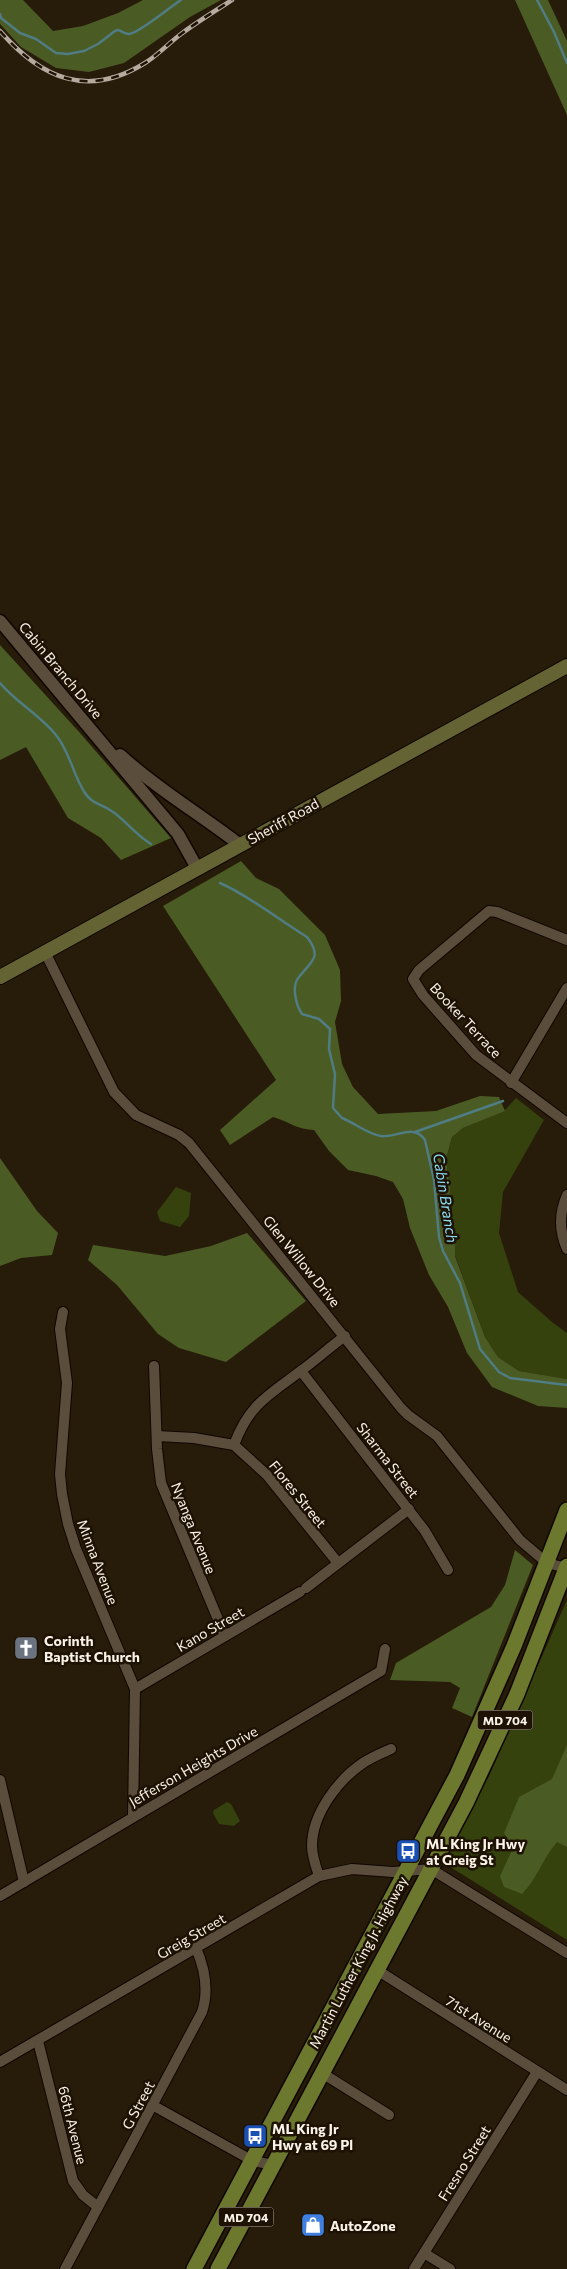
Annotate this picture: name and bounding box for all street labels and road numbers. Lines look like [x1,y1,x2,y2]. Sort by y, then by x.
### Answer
street label: Cabin Branch Drive [16,618,106,722]
street label: Sheriff Road [244,794,322,848]
street label: Booker Terrace [427,979,505,1061]
street label: Glen Willow Drive [260,1212,344,1310]
street label: Sharma Street [353,1419,423,1501]
street label: Flores Street [266,1457,330,1531]
street label: Nyanga Avenue [168,1480,220,1576]
street label: Minna Avenue [74,1517,122,1607]
street label: Kano Street [173,1603,247,1655]
road number: MD 704 [478,1710,532,1730]
street label: Jefferson Heights Drive [126,1722,260,1810]
street label: Martin Luther King Jr. Highway [305,1873,411,2051]
street label: Greig Street [154,1909,229,1962]
street label: 71st Avenue [443,1992,515,2046]
street label: G Street [118,2078,158,2132]
street label: 66th Avenue [55,2084,91,2166]
street label: Fresno Street [434,2122,494,2204]
road number: MD 704 [218,2208,274,2226]

